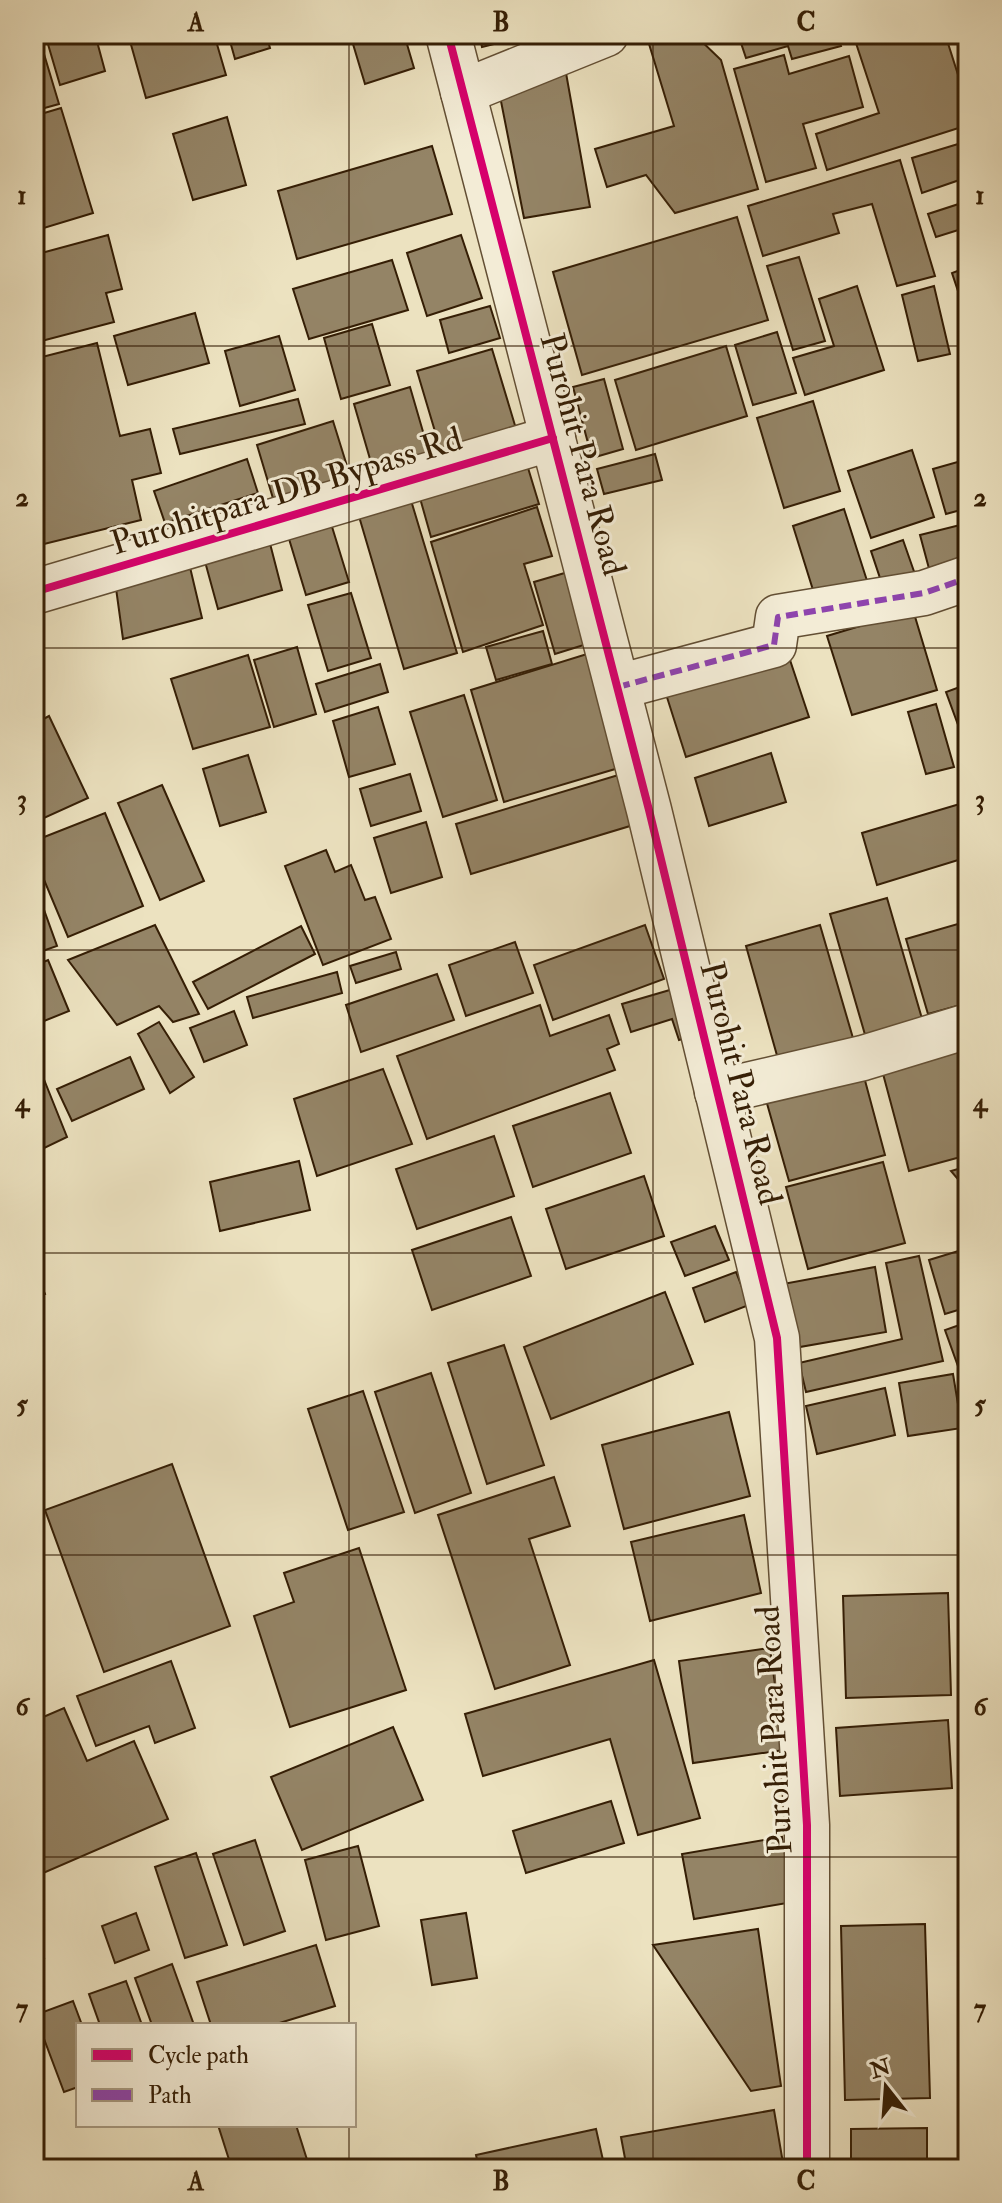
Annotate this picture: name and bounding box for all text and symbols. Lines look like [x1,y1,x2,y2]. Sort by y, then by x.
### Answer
text: A [187,7,205,39]
text: B [492,7,510,39]
text: C [796,7,816,39]
text: 1 [17,180,27,212]
text: 1 [975,180,985,212]
street label: Purohit Para Road [530,329,636,580]
street label: Purohitpara DB Bypass Rd [106,417,468,565]
text: 2 [15,482,29,514]
text: 2 [973,482,987,514]
text: 3 [17,784,27,816]
text: 3 [975,784,985,816]
street label: Purohit Para Road [690,957,792,1210]
text: 4 [14,1087,31,1119]
text: 4 [972,1087,989,1119]
text: 5 [16,1389,28,1421]
text: 5 [974,1389,986,1421]
street label: Purohit Para Road [746,1604,802,1855]
text: 6 [15,1691,30,1723]
text: 6 [973,1691,988,1723]
text: 7 [16,1993,28,2025]
text: 7 [974,1993,986,2025]
legend [76,2023,356,2127]
text: Cycle path [148,2040,249,2071]
north arrow [846,2047,926,2127]
text: N [866,2052,894,2085]
text: Path [148,2080,192,2111]
text: A [187,2166,205,2198]
text: B [492,2166,510,2198]
text: C [796,2166,816,2198]

